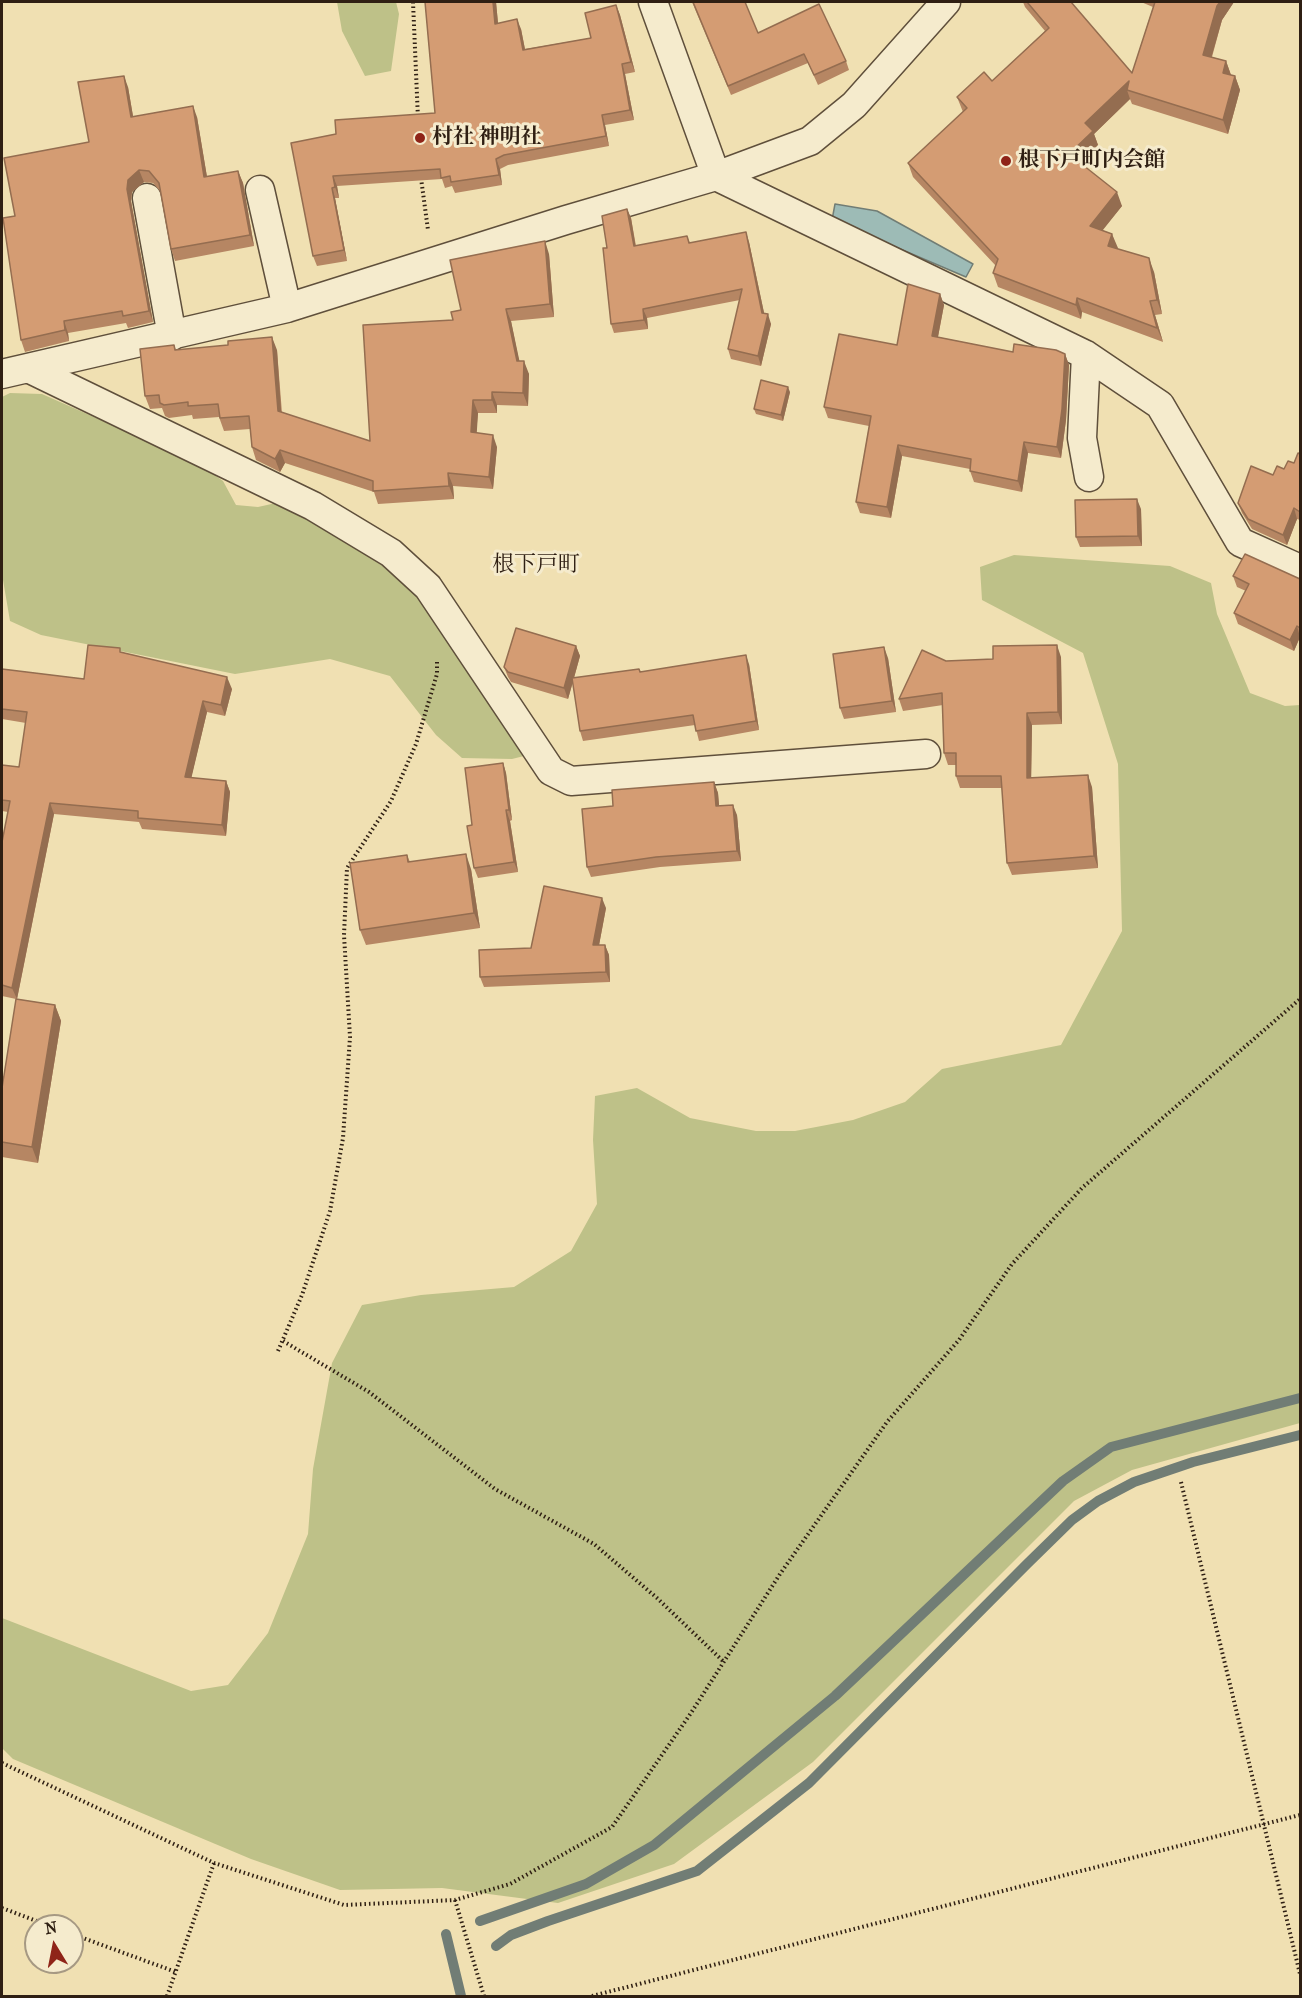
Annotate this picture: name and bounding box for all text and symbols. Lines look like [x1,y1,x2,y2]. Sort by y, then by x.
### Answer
place label: 村社 神明社 [432,125,542,151]
marker: 村社 神明社 [413,131,427,145]
place label: 根下戸町内会館 [1018,148,1165,174]
marker: 根下戸町内会館 [999,154,1013,168]
district label: 根下戸町 [492,553,580,579]
north arrow [24,1914,84,1974]
text: N [43,1917,59,1938]

